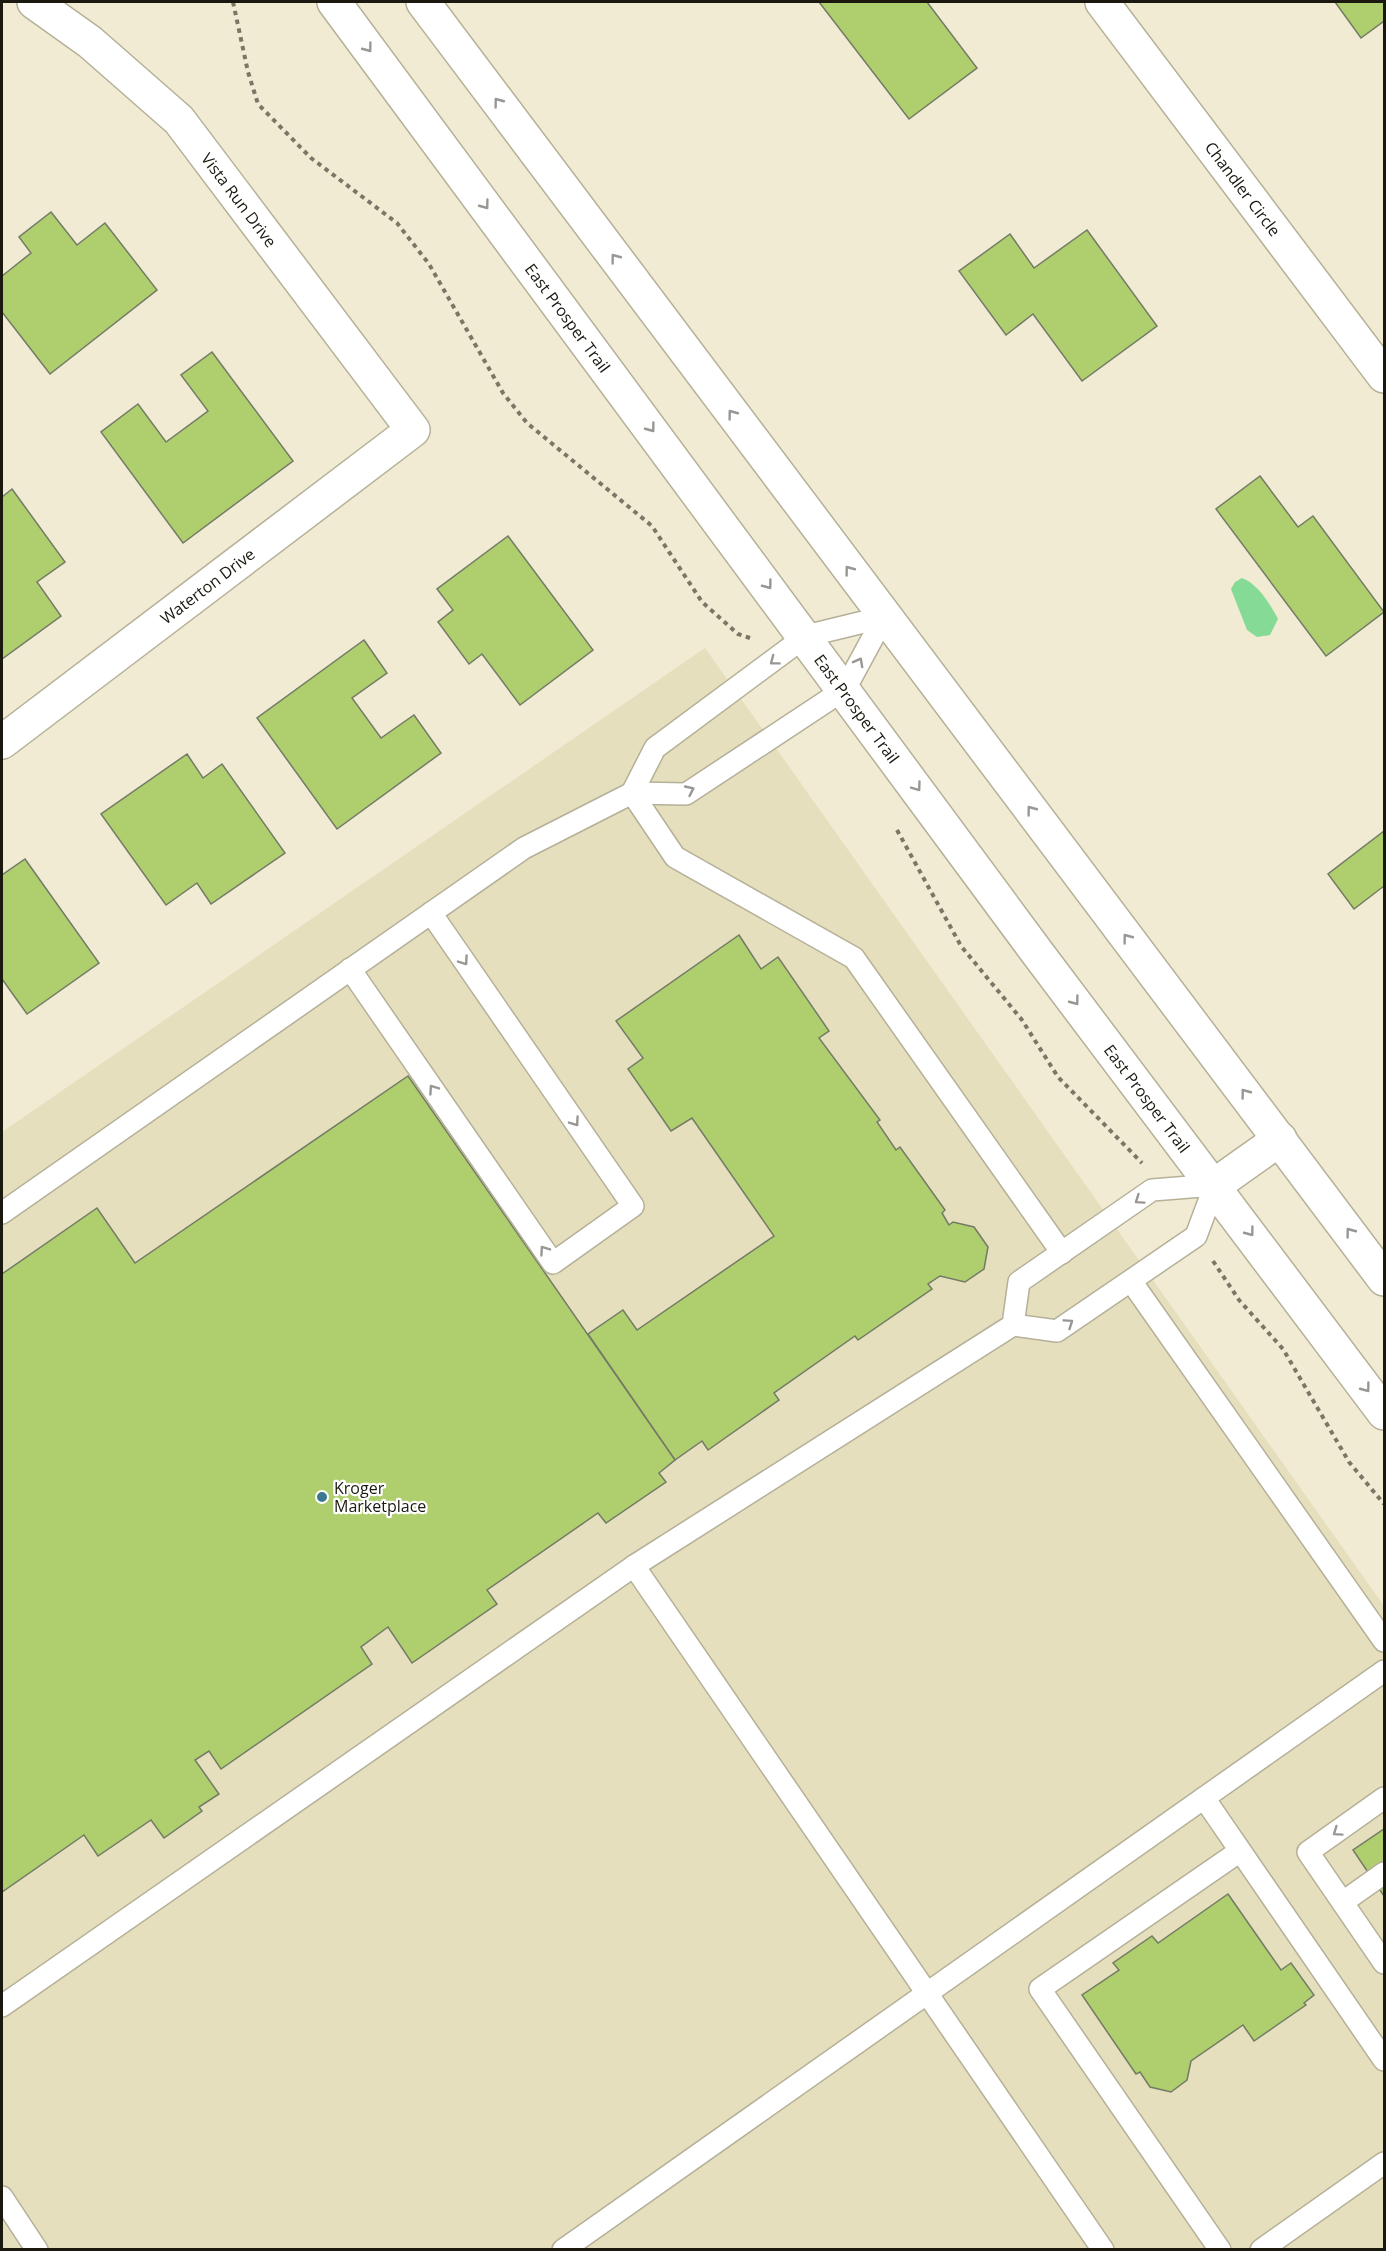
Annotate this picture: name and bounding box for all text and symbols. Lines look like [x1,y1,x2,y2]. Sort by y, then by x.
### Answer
one-way arrow [361,42,372,53]
one-way arrow [494,97,505,108]
street label: Chandler Circle [1200,137,1286,241]
street label: Vista Run Drive [196,148,282,252]
one-way arrow [478,198,489,209]
one-way arrow [611,253,622,264]
street label: East Prosper Trail [520,259,615,377]
one-way arrow [728,409,739,420]
one-way arrow [644,422,655,433]
street label: Waterton Drive [156,543,259,629]
one-way arrow [845,565,856,576]
one-way arrow [760,578,771,589]
street label: East Prosper Trail [809,650,904,768]
one-way arrow [769,654,780,665]
one-way arrow [852,658,863,669]
one-way arrow [910,781,921,792]
one-way arrow [683,785,694,797]
one-way arrow [1027,806,1038,817]
one-way arrow [1124,934,1135,945]
one-way arrow [457,954,468,965]
one-way arrow [1067,995,1078,1006]
street label: East Prosper Trail [1099,1040,1195,1157]
one-way arrow [429,1085,440,1096]
one-way arrow [1242,1089,1253,1100]
one-way arrow [568,1115,579,1126]
one-way arrow [1134,1192,1145,1203]
one-way arrow [1242,1225,1253,1236]
one-way arrow [1346,1228,1357,1239]
one-way arrow [540,1246,551,1257]
one-way arrow [1062,1319,1073,1330]
one-way arrow [1359,1382,1370,1393]
place label: Kroger Marketplace [334,1477,426,1517]
marker: Kroger Marketplace [315,1490,329,1504]
one-way arrow [1332,1825,1343,1836]

